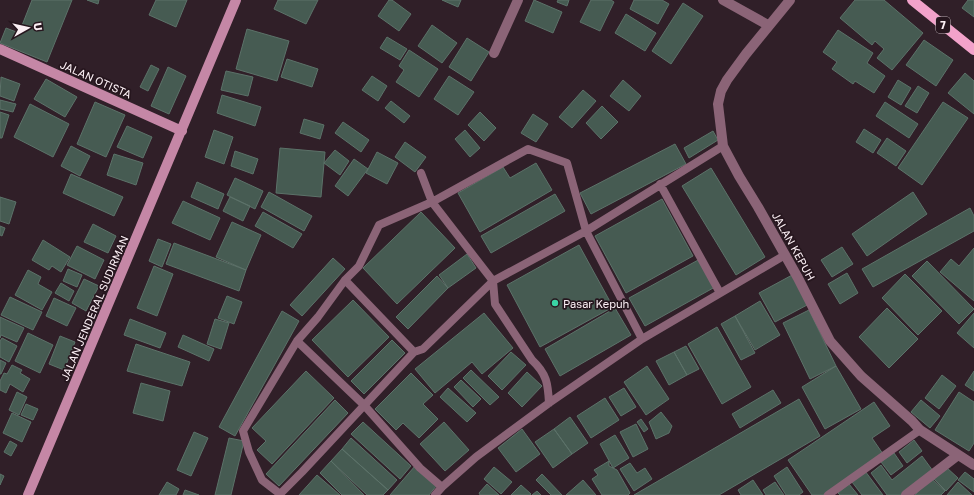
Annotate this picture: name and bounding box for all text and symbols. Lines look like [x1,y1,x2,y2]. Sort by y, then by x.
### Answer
north arrow [8,8,48,48]
road number: 7 [936,17,950,33]
text: U [31,22,45,31]
street label: JALAN OTISTA [58,57,134,101]
street label: JALAN KEPUH [770,210,818,282]
street label: JALAN JENDERAL SUDIRMAN [57,233,131,383]
place label: Pasar Kepuh [563,297,629,310]
marker: Pasar Kepuh [550,298,560,308]

